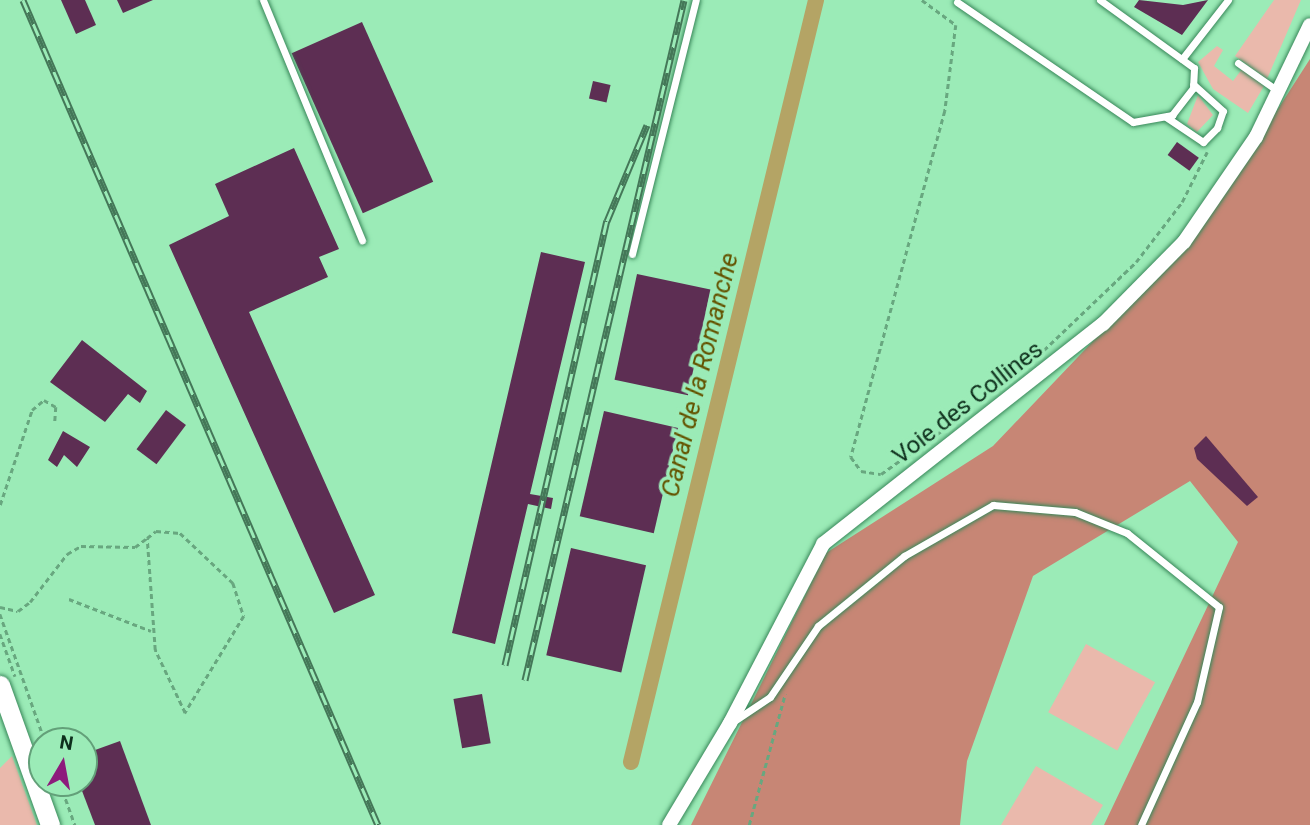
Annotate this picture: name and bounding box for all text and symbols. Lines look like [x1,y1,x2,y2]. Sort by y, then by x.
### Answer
water label: Canal de la Romanche [655,250,745,500]
street label: Voie des Collines [887,335,1049,471]
north arrow [28,727,98,797]
text: N [58,730,75,755]

